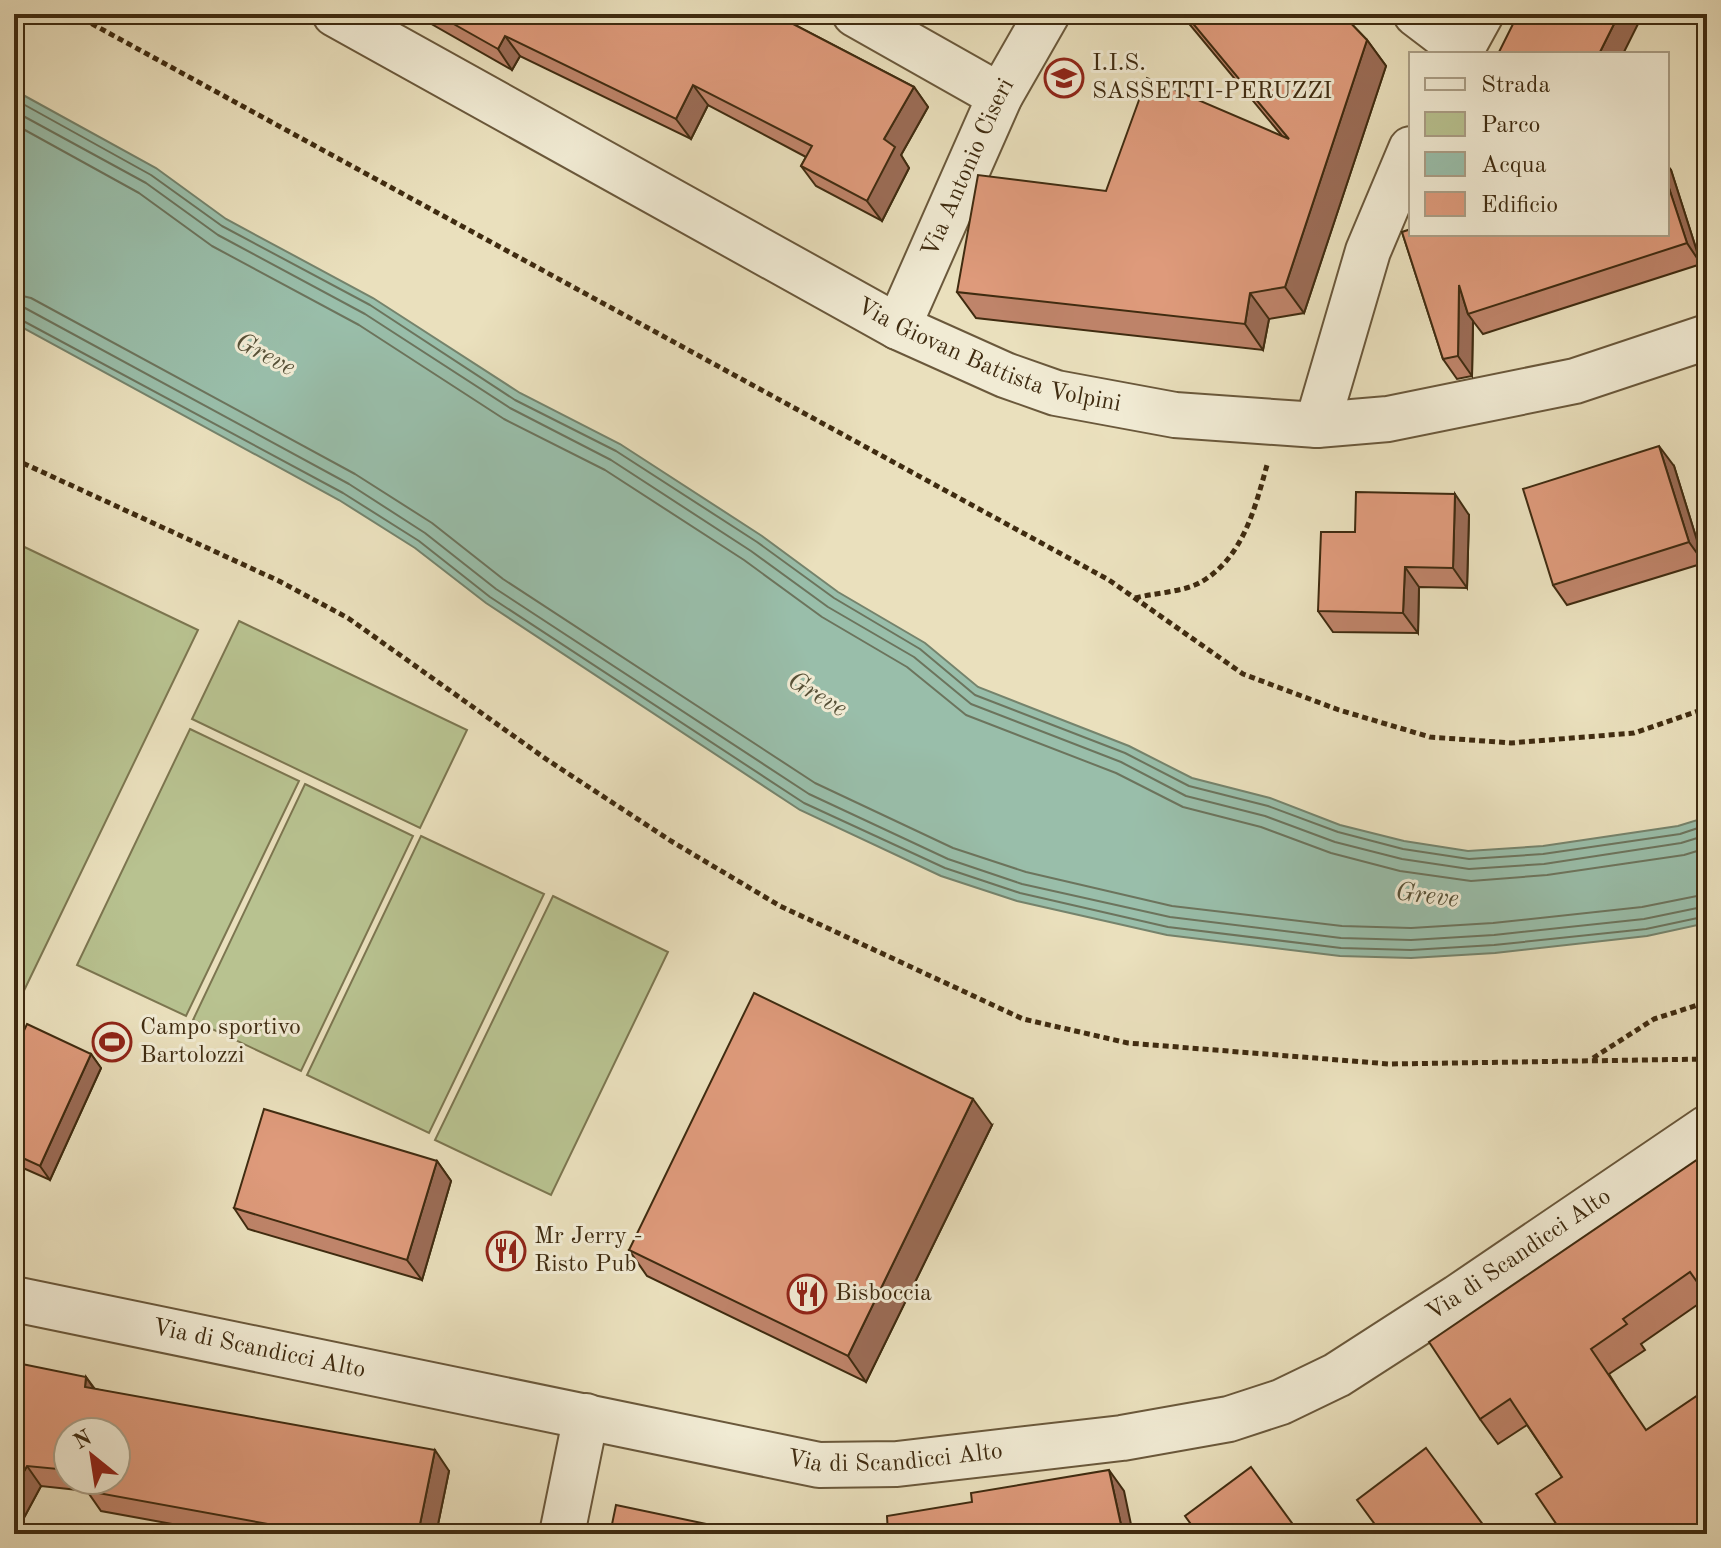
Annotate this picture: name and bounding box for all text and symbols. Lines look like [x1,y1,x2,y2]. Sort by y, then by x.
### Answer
place label: I.I.S. SASSETTI-PERUZZI [1092,52,1332,104]
legend [1409,52,1669,236]
school or university icon: I.I.S. SASSETTI-PERUZZI [1043,57,1085,99]
text: Strada [1481,74,1551,98]
street label: Via Antonio Ciseri [918,75,1019,261]
text: Parco [1481,114,1540,138]
text: Acqua [1481,154,1547,178]
text: Edificio [1481,194,1558,218]
street label: Via Giovan Battista Volpini [852,294,1123,417]
water label: Greve [231,328,299,382]
water label: Greve [783,667,851,723]
water label: Greve [1394,879,1460,913]
place label: Campo sportivo Bartolozzi [140,1016,301,1068]
sports icon: Campo sportivo Bartolozzi [91,1021,133,1063]
street label: Via di Scandicci Alto [1423,1185,1616,1326]
place label: Mr Jerry - Risto Pub [534,1225,643,1277]
restaurant icon: Mr Jerry - Risto Pub [485,1230,527,1272]
restaurant icon: Bisboccia [786,1273,828,1315]
place label: Bisboccia [835,1282,932,1306]
street label: Via di Scandicci Alto [150,1316,367,1383]
north arrow [52,1416,132,1496]
text: N [70,1427,96,1454]
street label: Via di Scandicci Alto [785,1440,1004,1477]

